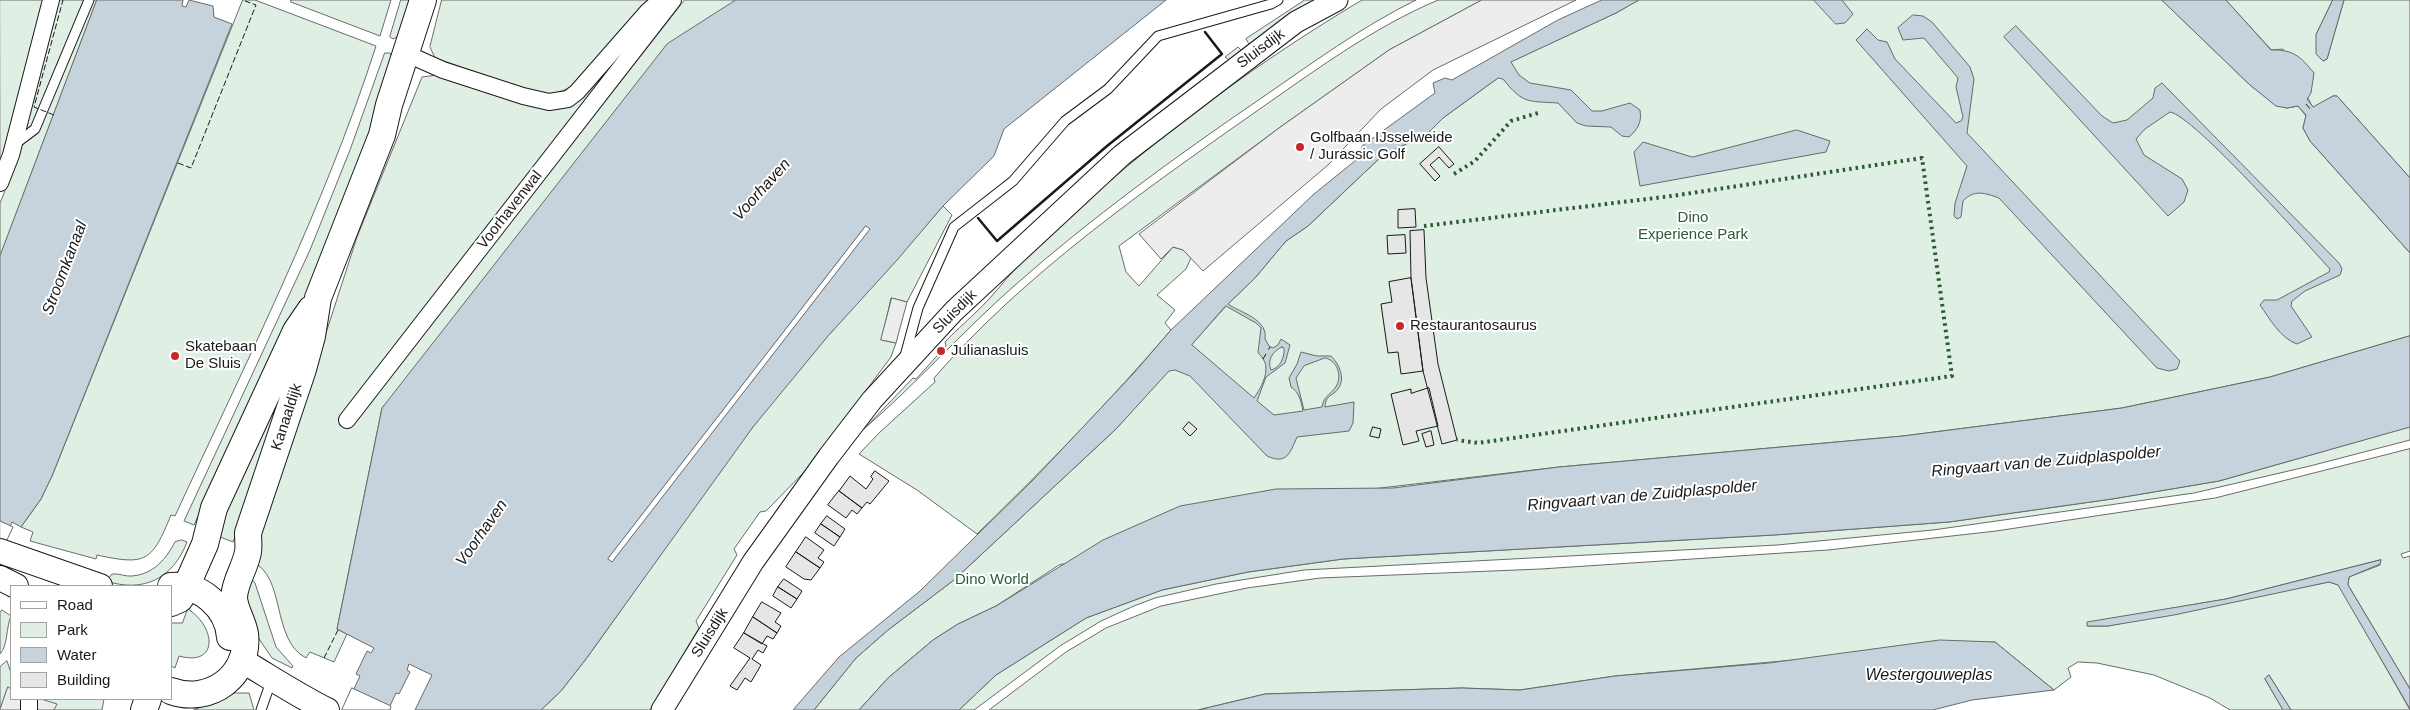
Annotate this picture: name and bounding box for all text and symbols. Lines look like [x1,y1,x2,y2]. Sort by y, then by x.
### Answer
street label: Sluisdijk [1234,25,1288,73]
place label: Golfbaan IJsselweide / Jurassic Golf [1310,129,1453,164]
marker: Golfbaan IJsselweide / Jurassic Golf [1294,141,1306,153]
water label: Voorhaven [729,155,795,225]
street label: Voorhavenwal [474,167,546,253]
park label: Dino Experience Park [1638,209,1748,244]
water label: Stroomkanaal [38,218,92,318]
street label: Sluisdijk [929,286,981,338]
place label: Restaurantosaurus [1410,317,1537,335]
marker: Restaurantosaurus [1394,320,1406,332]
place label: Skatebaan De Sluis [185,338,257,373]
place label: Julianasluis [951,342,1029,360]
marker: Julianasluis [935,345,947,357]
marker: Skatebaan De Sluis [169,350,181,362]
street label: Kanaaldijk [268,381,306,453]
water label: Ringvaart van de Zuidplaspolder [1930,442,2162,482]
water label: Ringvaart van de Zuidplaspolder [1526,476,1758,516]
water label: Voorhaven [452,496,512,570]
park label: Dino World [955,571,1029,589]
legend [10,585,172,700]
text: Road [57,596,93,613]
street label: Sluisdijk [688,605,732,661]
text: Park [57,621,88,638]
text: Water [57,646,96,663]
water label: Westergouweplas [1866,666,1992,686]
text: Building [57,671,110,688]

